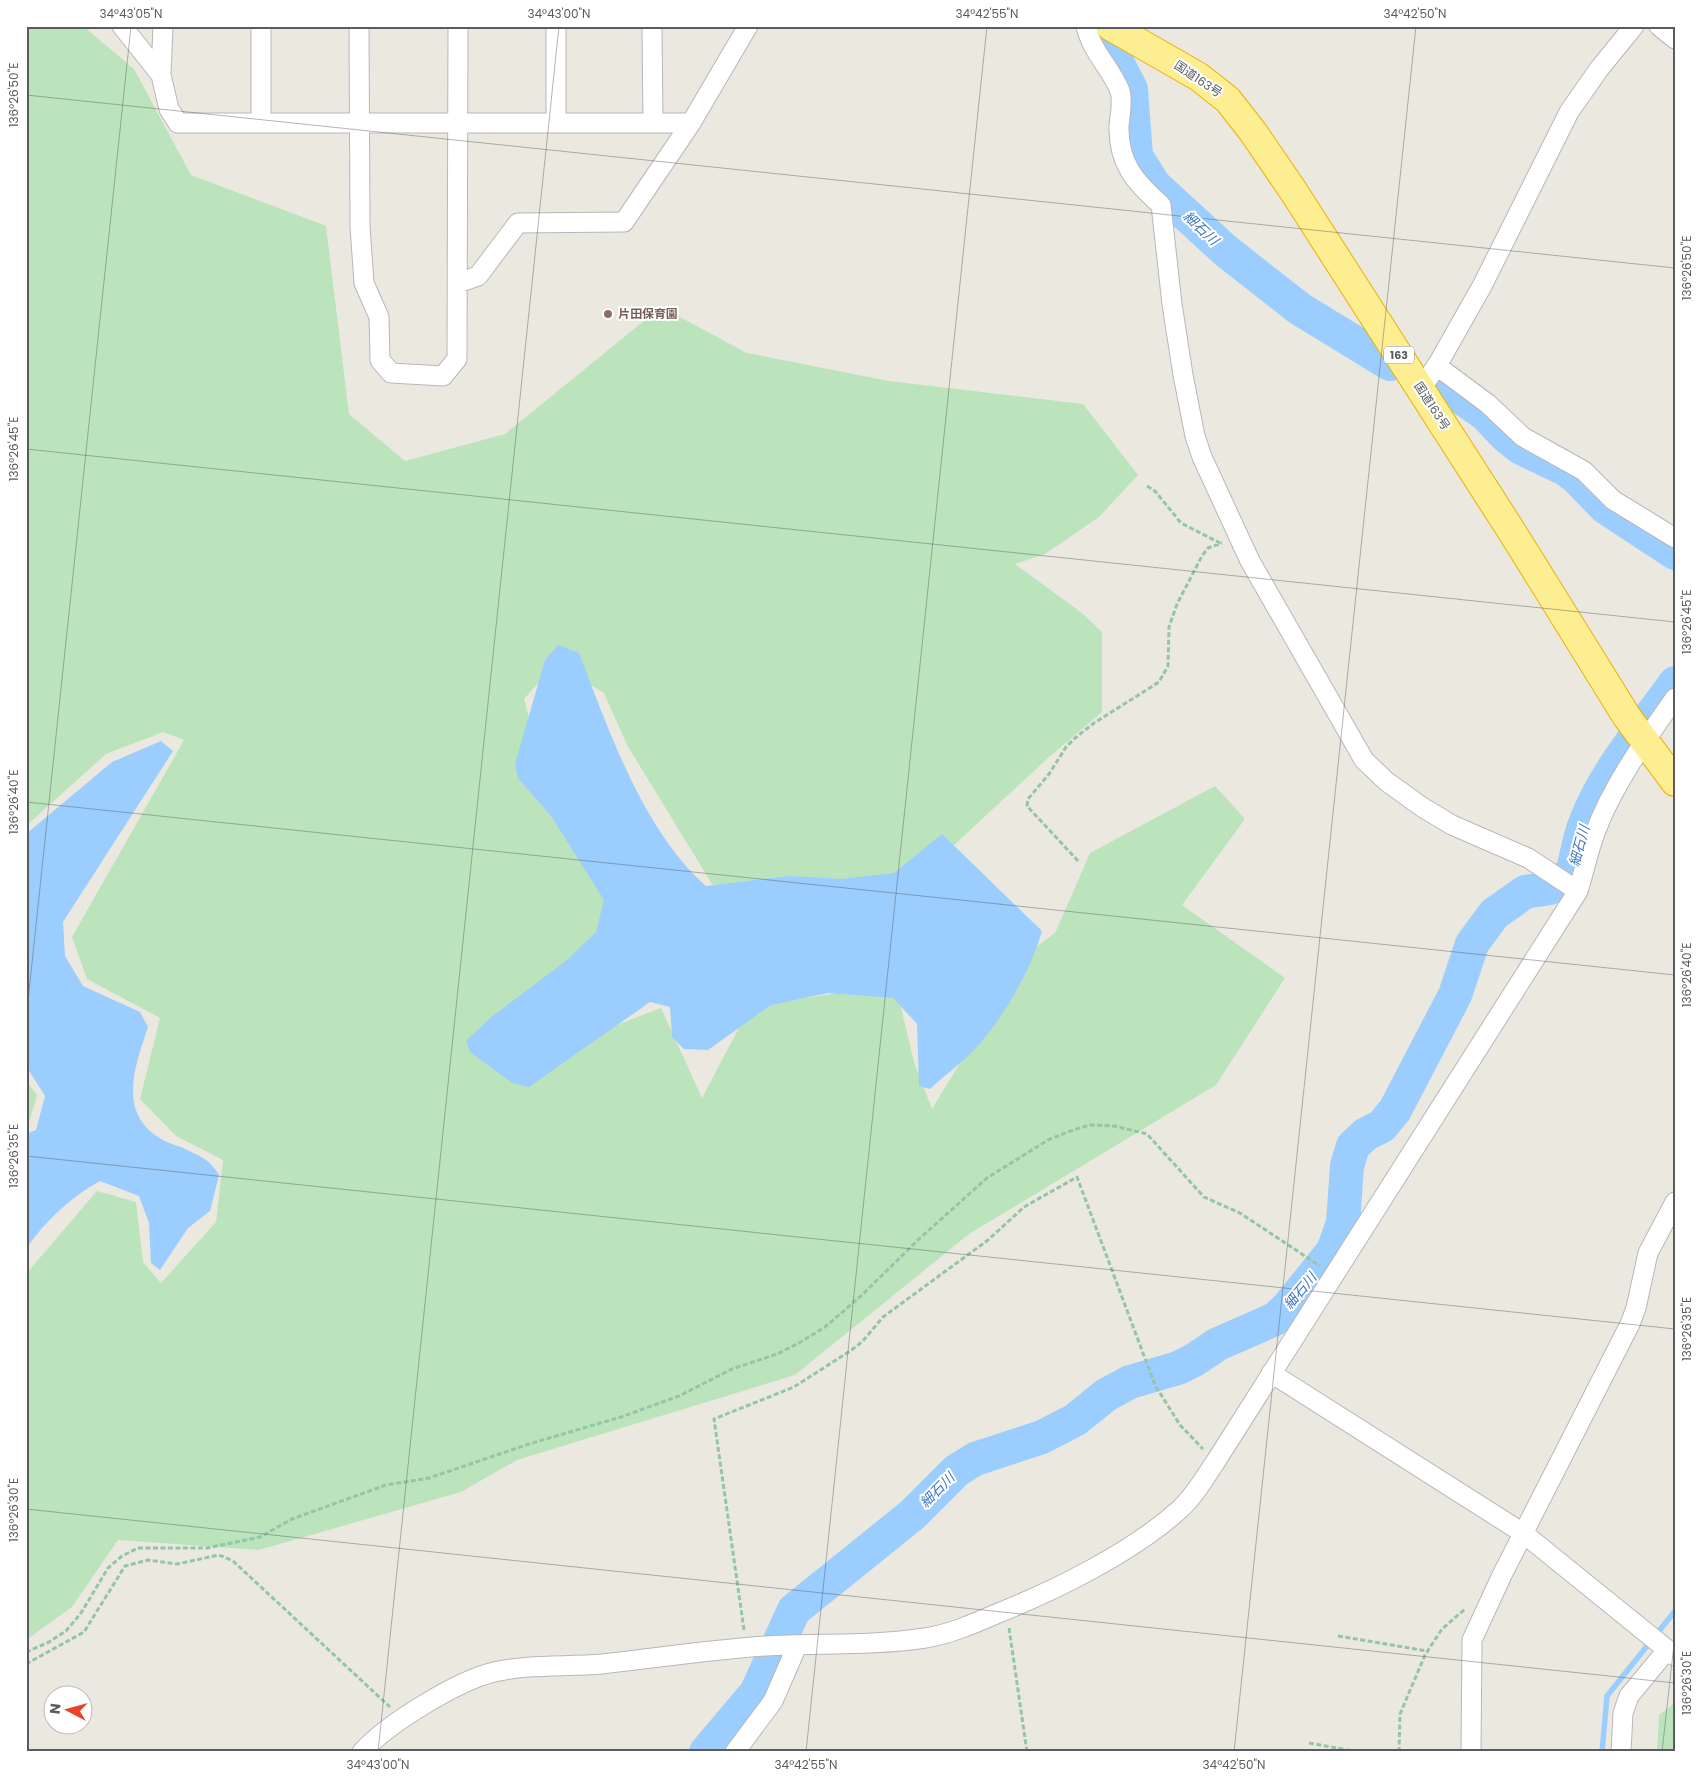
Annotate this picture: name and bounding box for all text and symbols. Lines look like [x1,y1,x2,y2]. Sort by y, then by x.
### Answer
text: 34°43'05"N [99,5,163,22]
text: 34°43'00"N [527,5,591,22]
text: 34°42'55"N [956,5,1018,22]
text: 34°42'50"N [1384,5,1446,22]
street label: 国道163号 [1171,56,1226,101]
text: 136°26'50"E [5,63,22,127]
water label: 細石川 [1179,206,1225,251]
text: 136°26'50"E [1678,236,1695,300]
place label: 片田保育園 [618,305,678,322]
marker: 片田保育園 [602,308,614,320]
road number: 163 [1384,346,1414,364]
street label: 国道163号 [1410,378,1454,433]
text: 136°26'45"E [5,417,22,481]
text: 136°26'45"E [1678,590,1695,654]
text: 136°26'40"E [5,770,22,834]
water label: 細石川 [1564,821,1595,869]
text: 136°26'40"E [1678,943,1695,1007]
text: 136°26'35"E [5,1124,22,1188]
water label: 細石川 [1279,1267,1322,1314]
text: 136°26'35"E [1678,1297,1695,1361]
water label: 細石川 [915,1467,960,1512]
text: 136°26'30"E [5,1478,22,1542]
text: 136°26'30"E [1678,1651,1695,1715]
north arrow [42,1686,92,1736]
text: N [45,1702,66,1715]
text: 34°43'00"N [346,1756,410,1773]
text: 34°42'55"N [775,1756,837,1773]
text: 34°42'50"N [1203,1756,1265,1773]

